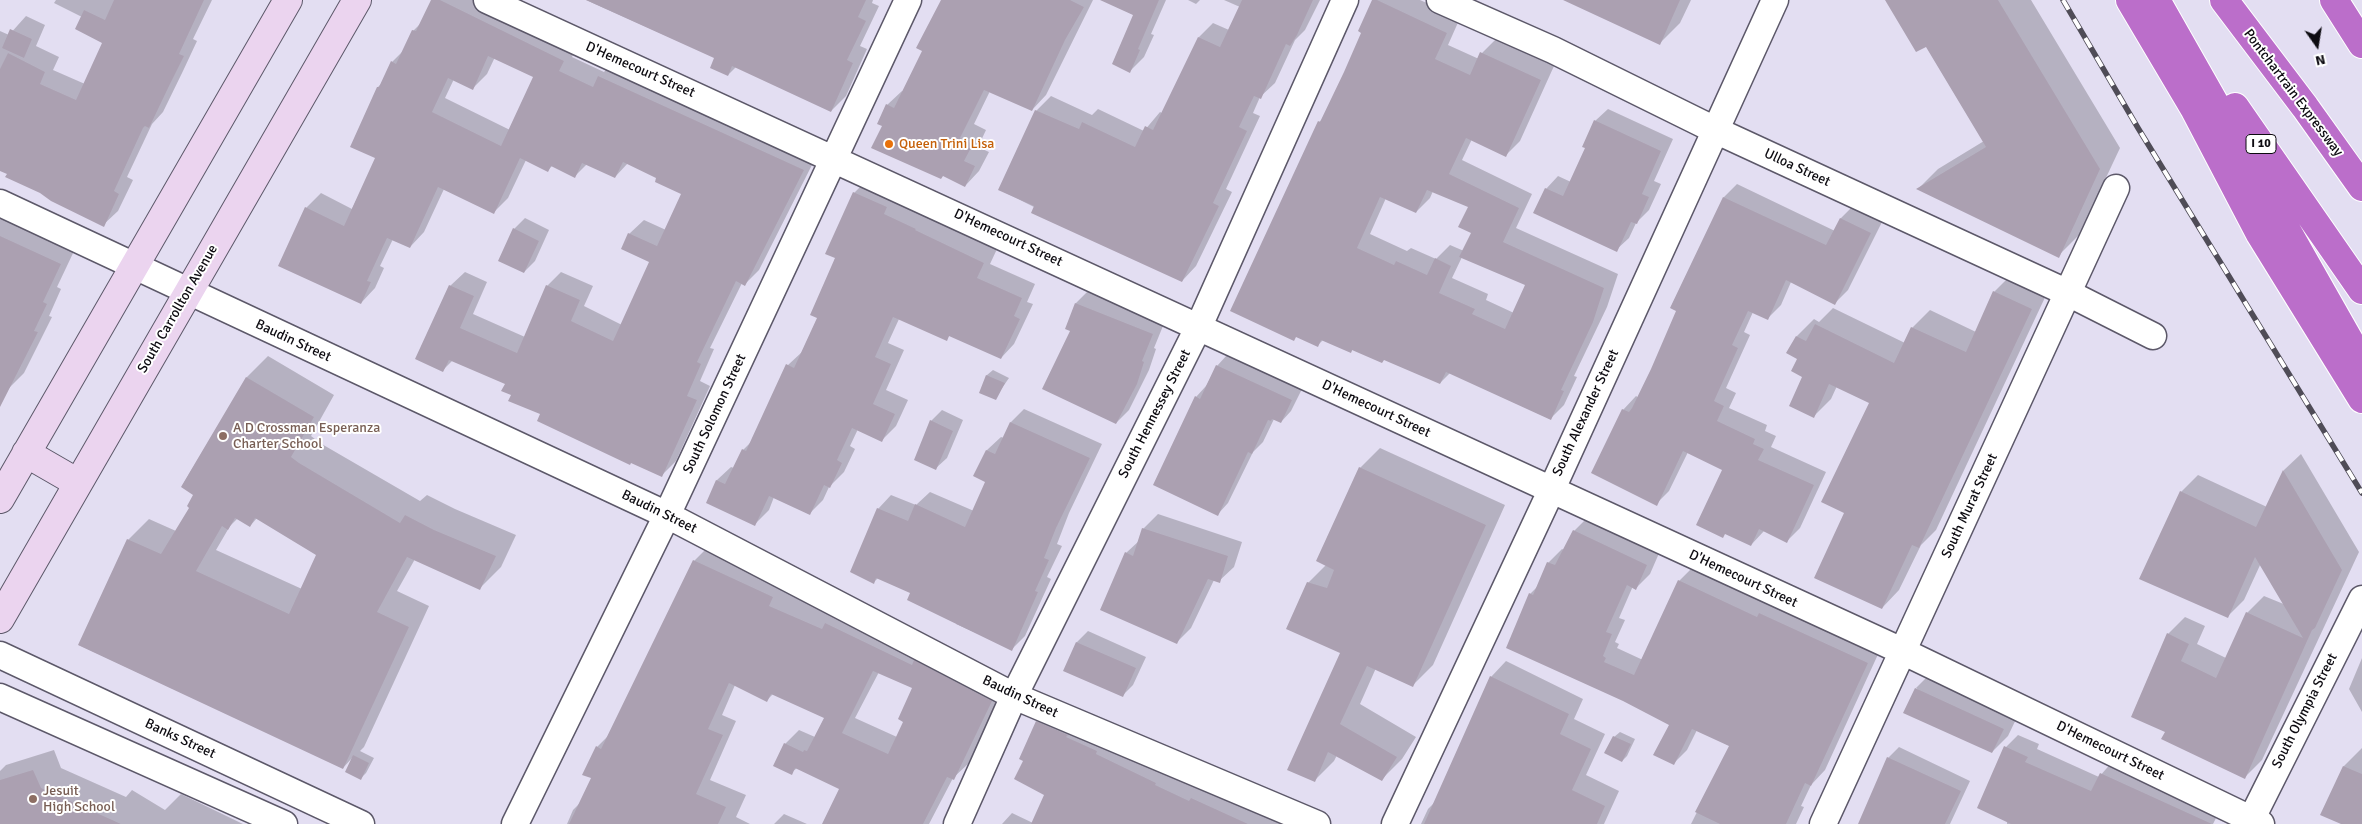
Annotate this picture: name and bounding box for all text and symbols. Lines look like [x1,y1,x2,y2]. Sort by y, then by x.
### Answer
north arrow [2292,20,2342,70]
street label: Pontchartrain Expressway [2240,26,2346,160]
street label: D'Hemecourt Street [583,38,697,102]
text: N [2314,51,2327,69]
road number: I 10 [2246,134,2276,154]
place label: Queen Trini Lisa [899,136,994,152]
marker: Queen Trini Lisa [883,138,895,150]
street label: Ulloa Street [1761,145,1833,191]
street label: D'Hemecourt Street [951,205,1065,271]
street label: South Carrollton Avenue [134,242,222,376]
street label: Baudin Street [252,316,334,366]
street label: South Hennessey Street [1115,347,1195,481]
street label: South Alexander Street [1549,347,1623,479]
street label: South Solomon Street [680,351,750,477]
street label: D'Hemecourt Street [1319,376,1433,442]
place label: A D Crossman Esperanza Charter School [233,420,380,452]
marker: A D Crossman Esperanza Charter School [217,430,229,442]
street label: South Murat Street [1938,451,2002,561]
street label: Baudin Street [619,487,699,537]
street label: D'Hemecourt Street [1686,546,1800,612]
street label: South Olympia Street [2269,651,2341,771]
street label: Baudin Street [979,672,1061,722]
street label: Banks Street [142,715,218,763]
street label: D'Hemecourt Street [2053,718,2167,784]
place label: Jesuit High School [43,783,115,816]
marker: Jesuit High School [27,793,39,805]

